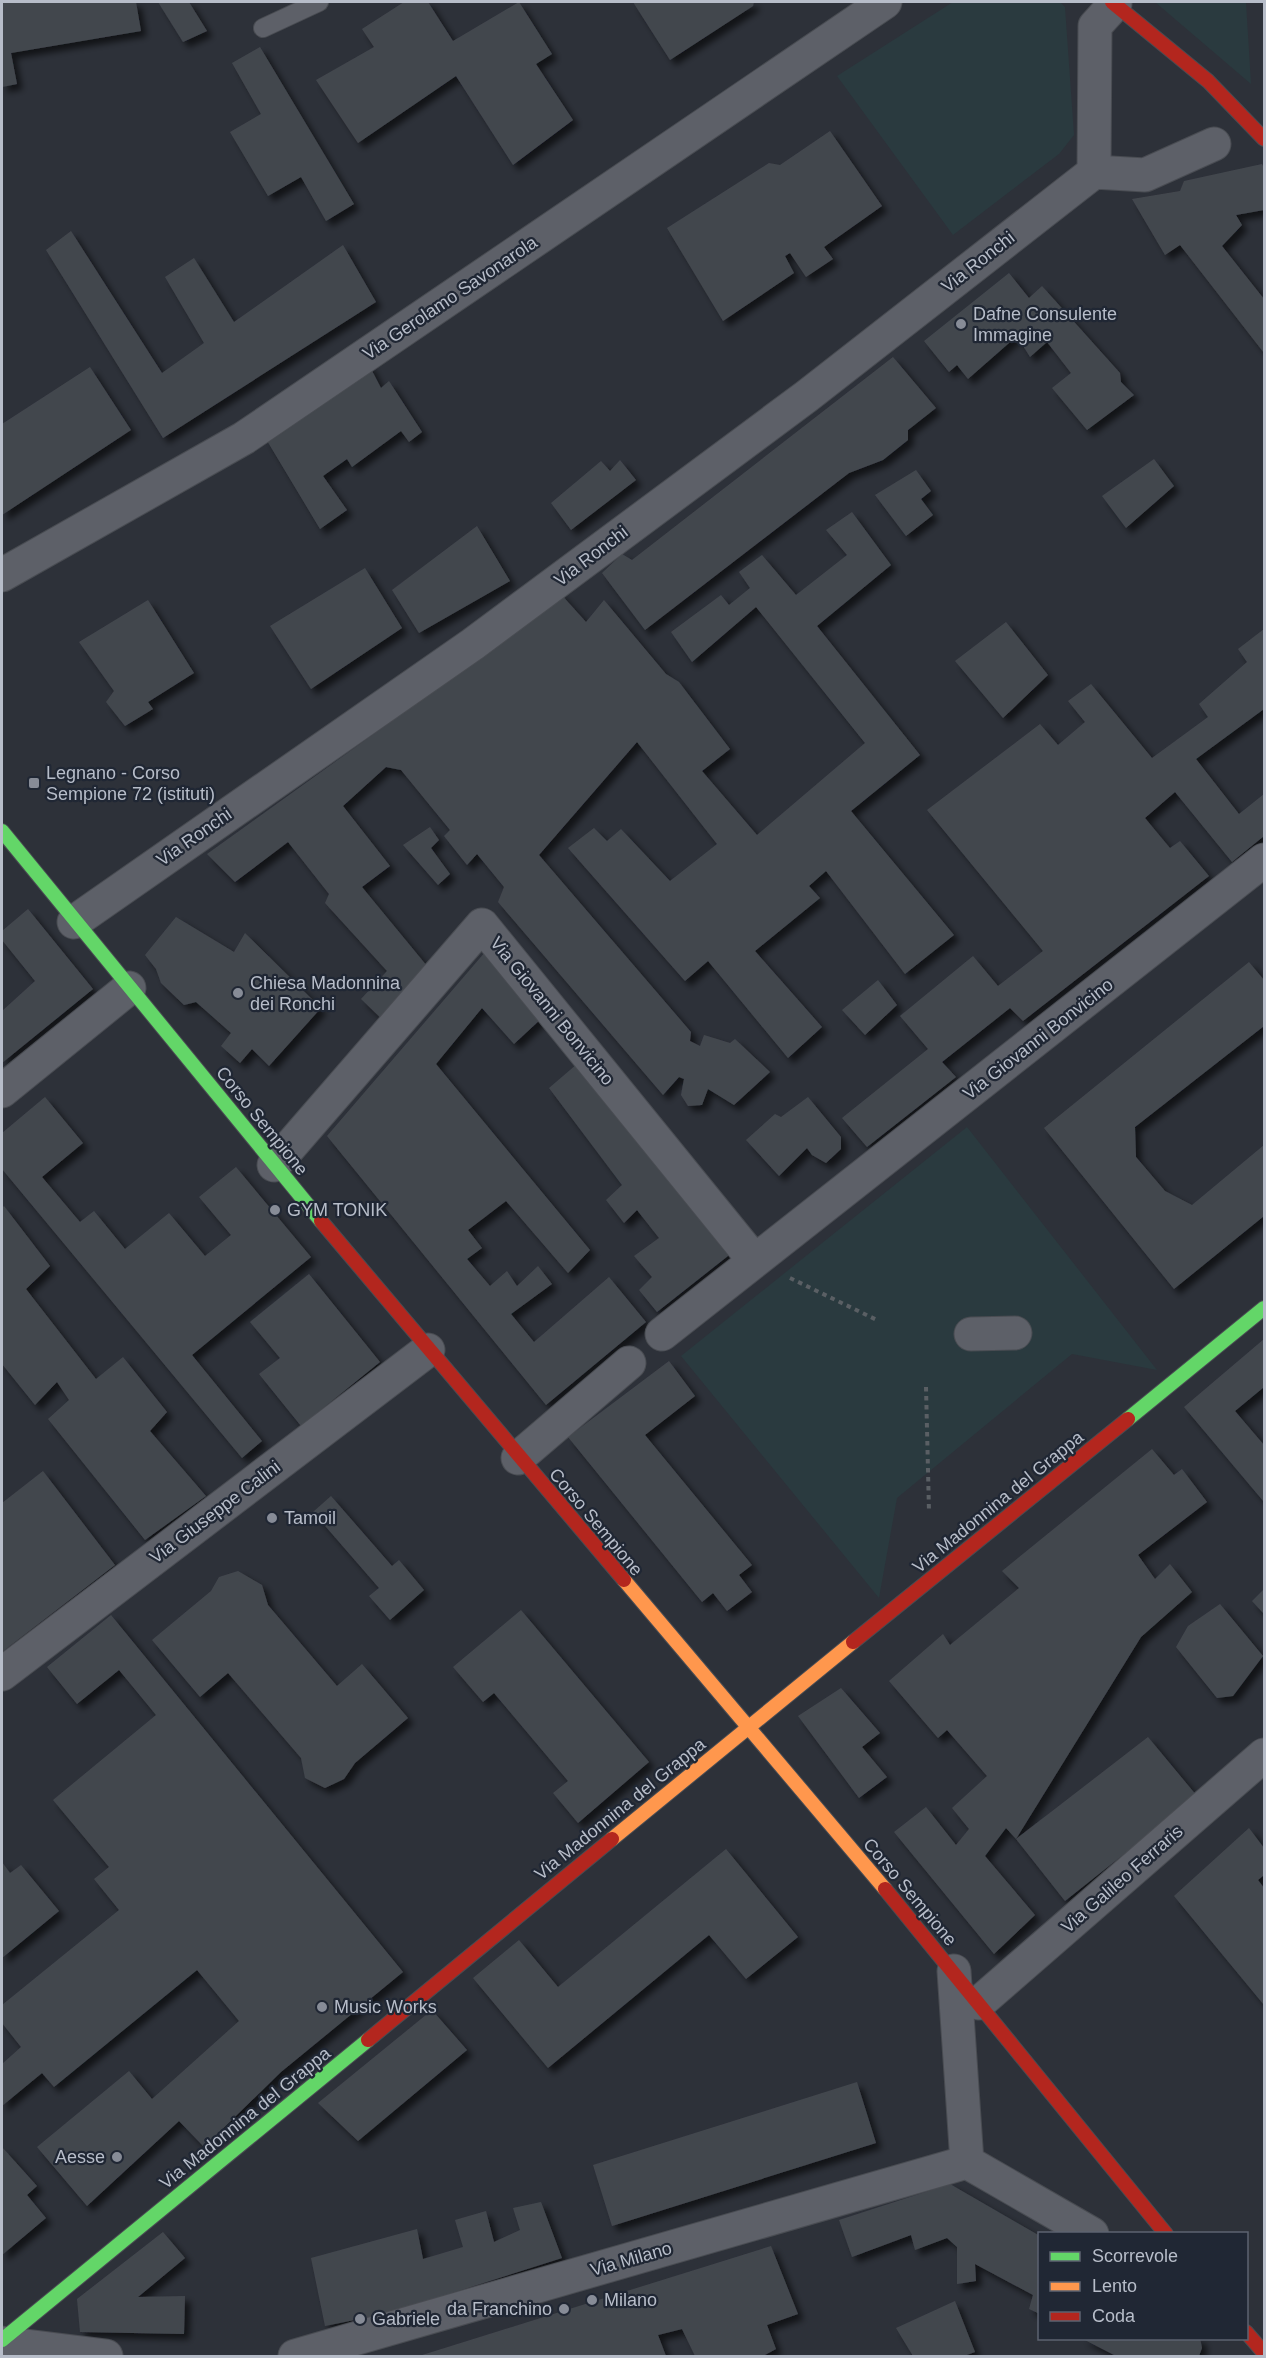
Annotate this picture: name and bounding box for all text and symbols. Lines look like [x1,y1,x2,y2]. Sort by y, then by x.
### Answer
street label: Via Ronchi [938,227,1018,297]
street label: Via Gerolamo Savonarola [359,232,542,364]
place label: Dafne Consulente Immagine [973,304,1117,345]
marker: Dafne Consulente Immagine [954,317,968,331]
street label: Via Ronchi [550,522,632,590]
place label: Legnano - Corso Sempione 72 (istituti) [46,763,215,804]
marker: Legnano - Corso Sempione 72 (istituti) [27,776,41,790]
street label: Via Ronchi [153,804,235,870]
street label: Via Giovanni Bonvicino [486,933,618,1089]
place label: Chiesa Madonnina dei Ronchi [250,973,401,1014]
street label: Via Giovanni Bonvicino [959,974,1117,1104]
marker: Chiesa Madonnina dei Ronchi [231,986,245,1000]
street label: Corso Sempione [212,1063,312,1179]
place label: GYM TONIK [287,1200,387,1220]
marker: GYM TONIK [268,1203,282,1217]
street label: Via Madonnina del Grappa [909,1426,1088,1577]
street label: Via Giuseppe Calini [146,1457,284,1567]
street label: Corso Sempione [545,1464,647,1580]
place label: Tamoil [284,1508,336,1528]
marker: Tamoil [265,1511,279,1525]
street label: Via Madonnina del Grappa [531,1733,710,1884]
street label: Via Galileo Ferraris [1057,1821,1187,1937]
street label: Corso Sempione [859,1834,961,1950]
place label: Music Works [334,1997,437,2017]
marker: Music Works [315,2000,329,2014]
street label: Via Madonnina del Grappa [156,2042,335,2193]
place label: Aesse [55,2147,105,2167]
marker: Aesse [110,2150,124,2164]
legend [1038,2232,1248,2340]
street label: Via Milano [588,2238,674,2280]
text: Scorrevole [1092,2246,1178,2266]
text: Lento [1092,2276,1137,2296]
place label: Milano [604,2290,657,2310]
marker: Milano [585,2293,599,2307]
place label: da Franchino [447,2299,552,2319]
marker: da Franchino [557,2302,571,2316]
text: Coda [1092,2306,1136,2326]
place label: Gabriele [372,2309,440,2329]
marker: Gabriele [353,2312,367,2326]

